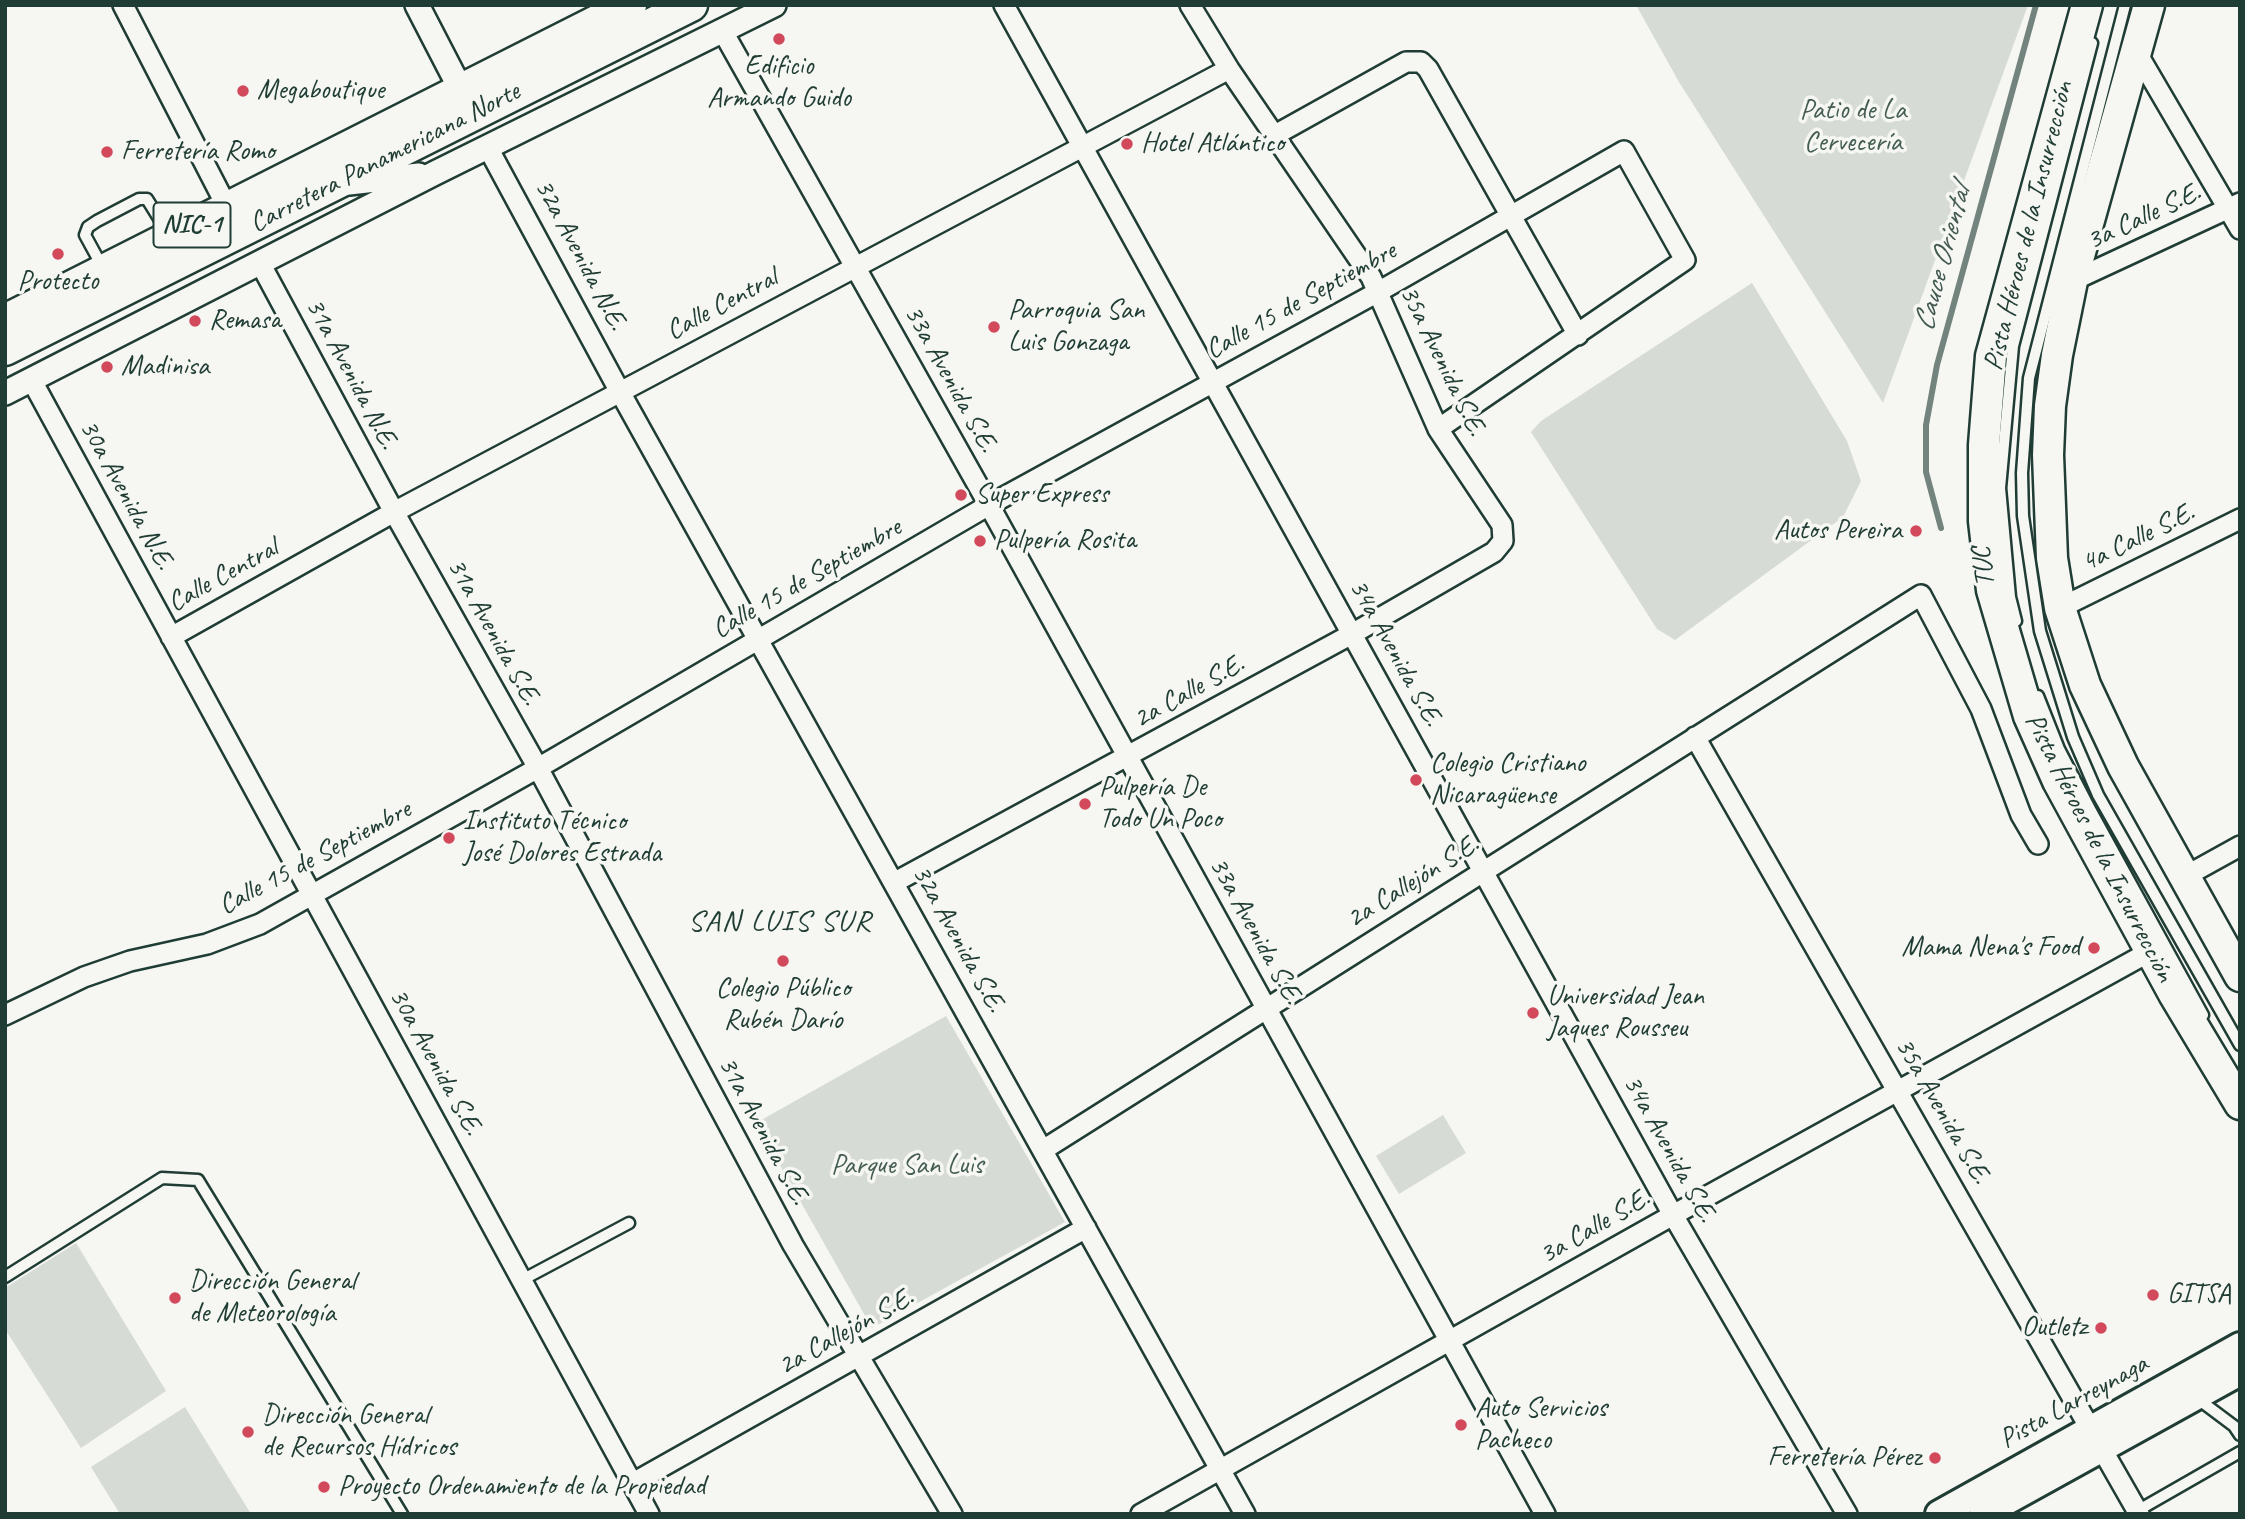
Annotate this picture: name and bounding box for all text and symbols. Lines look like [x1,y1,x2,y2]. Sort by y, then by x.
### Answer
marker: Edificio Armando Guido [771,31,787,47]
place label: Edificio Armando Guido [707,50,851,116]
place label: Megaboutique [257,74,384,108]
street label: Carretera Panamericana Norte [244,75,526,241]
street label: Pista Héroes de la Insurrección [1977,78,2081,374]
marker: Megaboutique [235,83,251,99]
park label: Patio de La Cervecería [1800,94,1906,160]
place label: Hotel Atlántico [1141,127,1284,161]
place label: Ferretería Romo [121,135,275,169]
marker: Hotel Atlántico [1119,136,1135,152]
marker: Ferretería Romo [99,144,115,160]
street label: 32a Avenida N.E. [526,174,634,336]
street label: 3a Calle S.E. [2082,176,2206,258]
water label: Cauce Oriental [1906,183,1980,335]
road number: NIC-1 [154,202,230,248]
street label: Calle 15 de Septiembre [1200,235,1402,367]
marker: Protecto [50,246,66,262]
street label: Calle Central [661,262,783,348]
place label: Protecto [18,265,98,299]
street label: 35a Avenida S.E. [1391,280,1493,442]
street label: 31a Avenida N.E. [297,293,405,455]
place label: Parroquia San Luis Gonzaga [1008,294,1144,360]
street label: 33a Avenida S.E. [896,300,1004,458]
place label: Remasa [209,304,281,338]
marker: Remasa [187,313,203,329]
marker: Parroquia San Luis Gonzaga [986,319,1002,335]
place label: Madinisa [121,350,209,384]
marker: Madinisa [99,359,115,375]
street label: 30a Avenida N.E. [71,414,181,576]
place label: Super Express [975,478,1109,512]
marker: Super Express [953,487,969,503]
street label: 4a Calle S.E. [2076,496,2200,580]
street label: Calle 15 de Septiembre [706,511,908,647]
place label: Autos Pereira [1774,514,1902,548]
marker: Autos Pereira [1908,523,1924,539]
place label: Pulpería Rosita [994,524,1136,558]
street label: Calle Central [162,532,284,620]
marker: Pulpería Rosita [972,533,988,549]
street label: TUC [1965,545,2003,589]
street label: 31a Avenida S.E. [439,553,547,711]
street label: 34a Avenida S.E. [1341,574,1449,732]
street label: 2a Calle S.E. [1128,648,1250,736]
street label: Pista Héroes de la Insurrección [2017,708,2181,988]
place label: Colegio Cristiano Nicaragüense [1430,747,1585,813]
place label: Pulpería De Todo Un Poco [1099,771,1222,837]
marker: Colegio Cristiano Nicaragüense [1408,772,1424,788]
street label: Calle 15 de Septiembre [213,793,417,923]
marker: Pulpería De Todo Un Poco [1077,796,1093,812]
place label: Instituto Técnico José Dolores Estrada [463,805,661,871]
street label: 2a Callejón S.E. [1340,828,1486,936]
marker: Instituto Técnico José Dolores Estrada [441,830,457,846]
street label: 33a Avenida S.E. [1201,852,1309,1010]
street label: 32a Avenida S.E. [904,860,1012,1018]
district label: SAN LUIS SUR [691,904,869,940]
place label: Mama Nena's Food [1901,931,2080,965]
marker: Mama Nena's Food [2086,940,2102,956]
marker: Colegio Público Rubén Darío [775,953,791,969]
place label: Colegio Público Rubén Darío [716,972,850,1038]
place label: Universidad Jean Jaques Rousseu [1547,980,1704,1046]
street label: 30a Avenida S.E. [381,983,489,1141]
marker: Universidad Jean Jaques Rousseu [1525,1005,1541,1021]
street label: 35a Avenida S.E. [1887,1032,1997,1190]
street label: 31a Avenida S.E. [710,1051,816,1211]
street label: 34a Avenida S.E. [1615,1070,1723,1228]
park label: Parque San Luis [831,1149,983,1183]
street label: 3a Calle S.E. [1534,1182,1656,1272]
place label: Dirección General de Meteorología [189,1265,356,1331]
place label: GITSA [2167,1278,2231,1312]
street label: 2a Callejón S.E. [772,1281,920,1383]
marker: GITSA [2145,1287,2161,1303]
marker: Dirección General de Meteorología [167,1290,183,1306]
place label: Outletz [2022,1311,2087,1345]
marker: Outletz [2093,1320,2109,1336]
street label: Pista Larreynaga [1994,1347,2154,1457]
place label: Auto Servicios Pacheco [1475,1392,1607,1458]
place label: Dirección General de Recursos Hídricos [262,1399,456,1465]
marker: Auto Servicios Pacheco [1453,1417,1469,1433]
marker: Dirección General de Recursos Hídricos [240,1424,256,1440]
place label: Ferretería Pérez [1768,1441,1921,1475]
marker: Ferretería Pérez [1927,1450,1943,1466]
place label: Proyecto Ordenamiento de la Propiedad [338,1470,705,1504]
marker: Proyecto Ordenamiento de la Propiedad [316,1479,332,1495]

